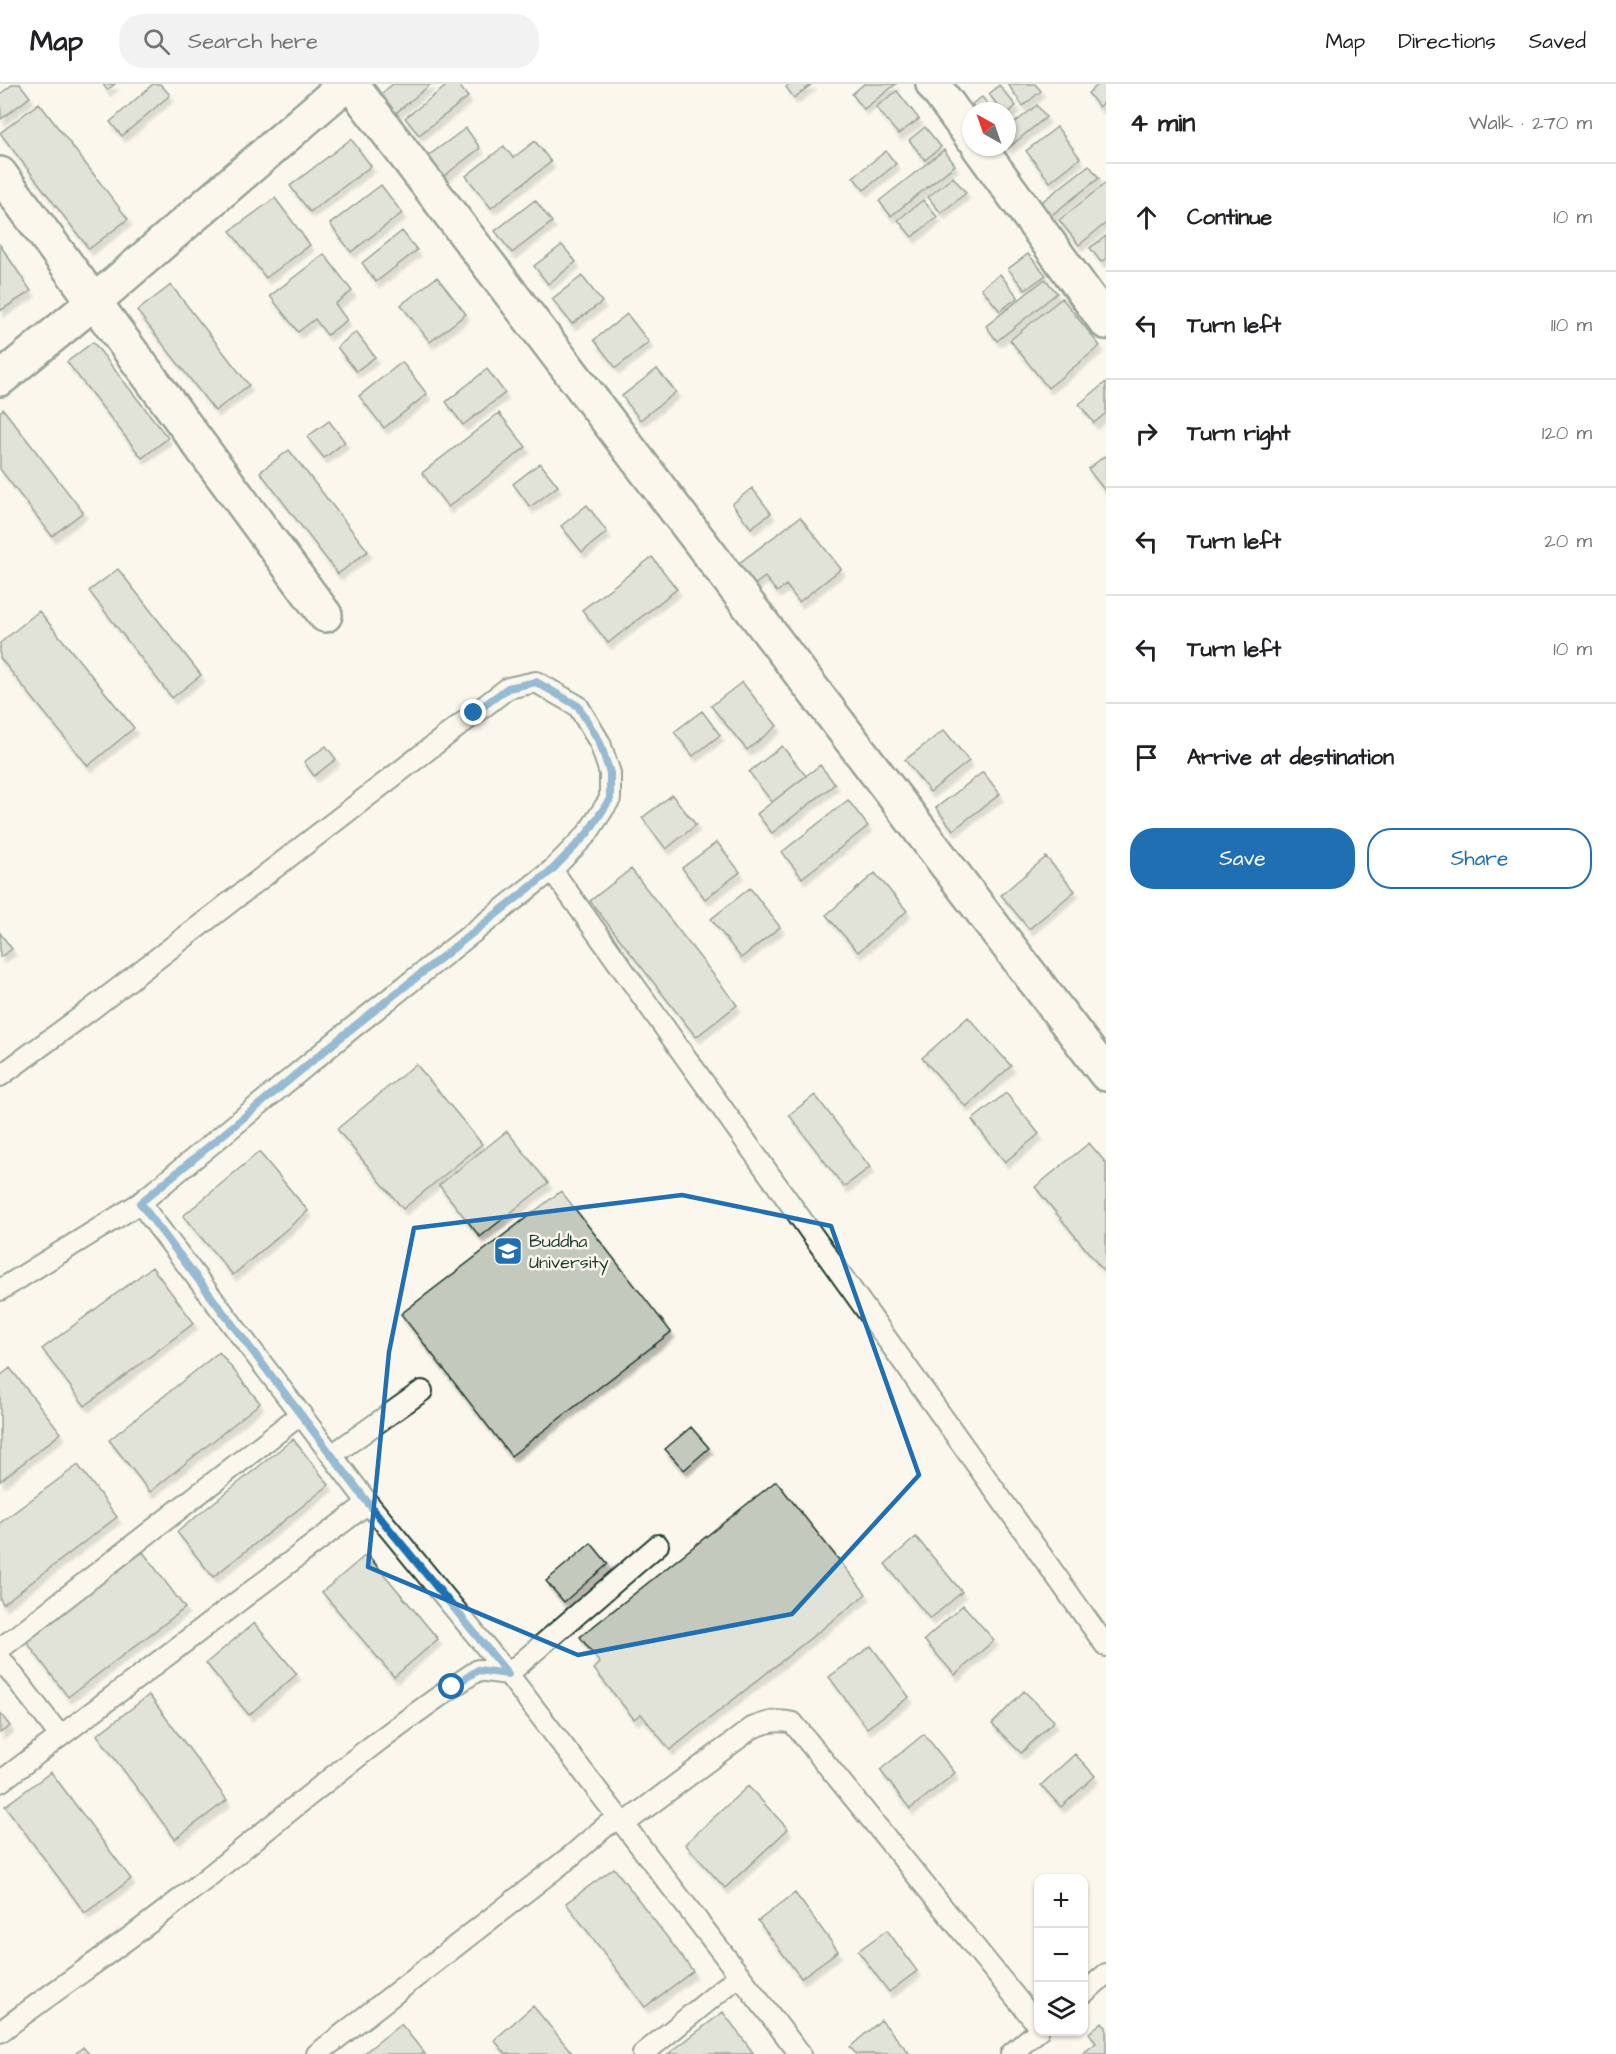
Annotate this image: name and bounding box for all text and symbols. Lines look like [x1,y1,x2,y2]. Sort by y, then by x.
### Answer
search box [119,14,539,68]
text: Map [30,22,83,61]
icon: search [140,25,173,58]
text: Search here [188,26,318,57]
text: Map [1325,27,1365,56]
text: Directions [1398,27,1496,56]
text: Saved [1529,27,1586,56]
north arrow [962,102,1016,156]
text: 4 min [1130,105,1195,141]
text: Walk · 270 m [1469,109,1592,137]
icon: ahead [1130,201,1163,234]
text: Continue [1187,202,1272,233]
text: 10 m [1553,203,1592,231]
icon: left [1130,309,1163,342]
text: Turn left [1187,310,1281,341]
text: 110 m [1551,311,1592,339]
icon: right [1130,417,1163,450]
text: Turn right [1187,418,1290,449]
text: 120 m [1542,419,1592,447]
icon: left [1130,525,1163,558]
text: Turn left [1187,526,1281,557]
text: 20 m [1544,527,1592,555]
icon: left [1130,633,1163,666]
text: Turn left [1187,634,1281,665]
text: 10 m [1553,635,1592,663]
route end [460,699,486,725]
icon: arrive [1130,741,1163,774]
text: Arrive at destination [1187,742,1394,773]
button: Save [1130,828,1355,889]
button: Share [1367,828,1592,889]
place label: Buddha University [529,1229,609,1276]
school or university icon: Buddha University [492,1235,524,1267]
route start [438,1673,464,1699]
map controls [1034,1874,1088,2036]
button: + [1034,1874,1088,1928]
button: − [1034,1928,1088,1982]
button: layers [1034,1982,1088,2036]

